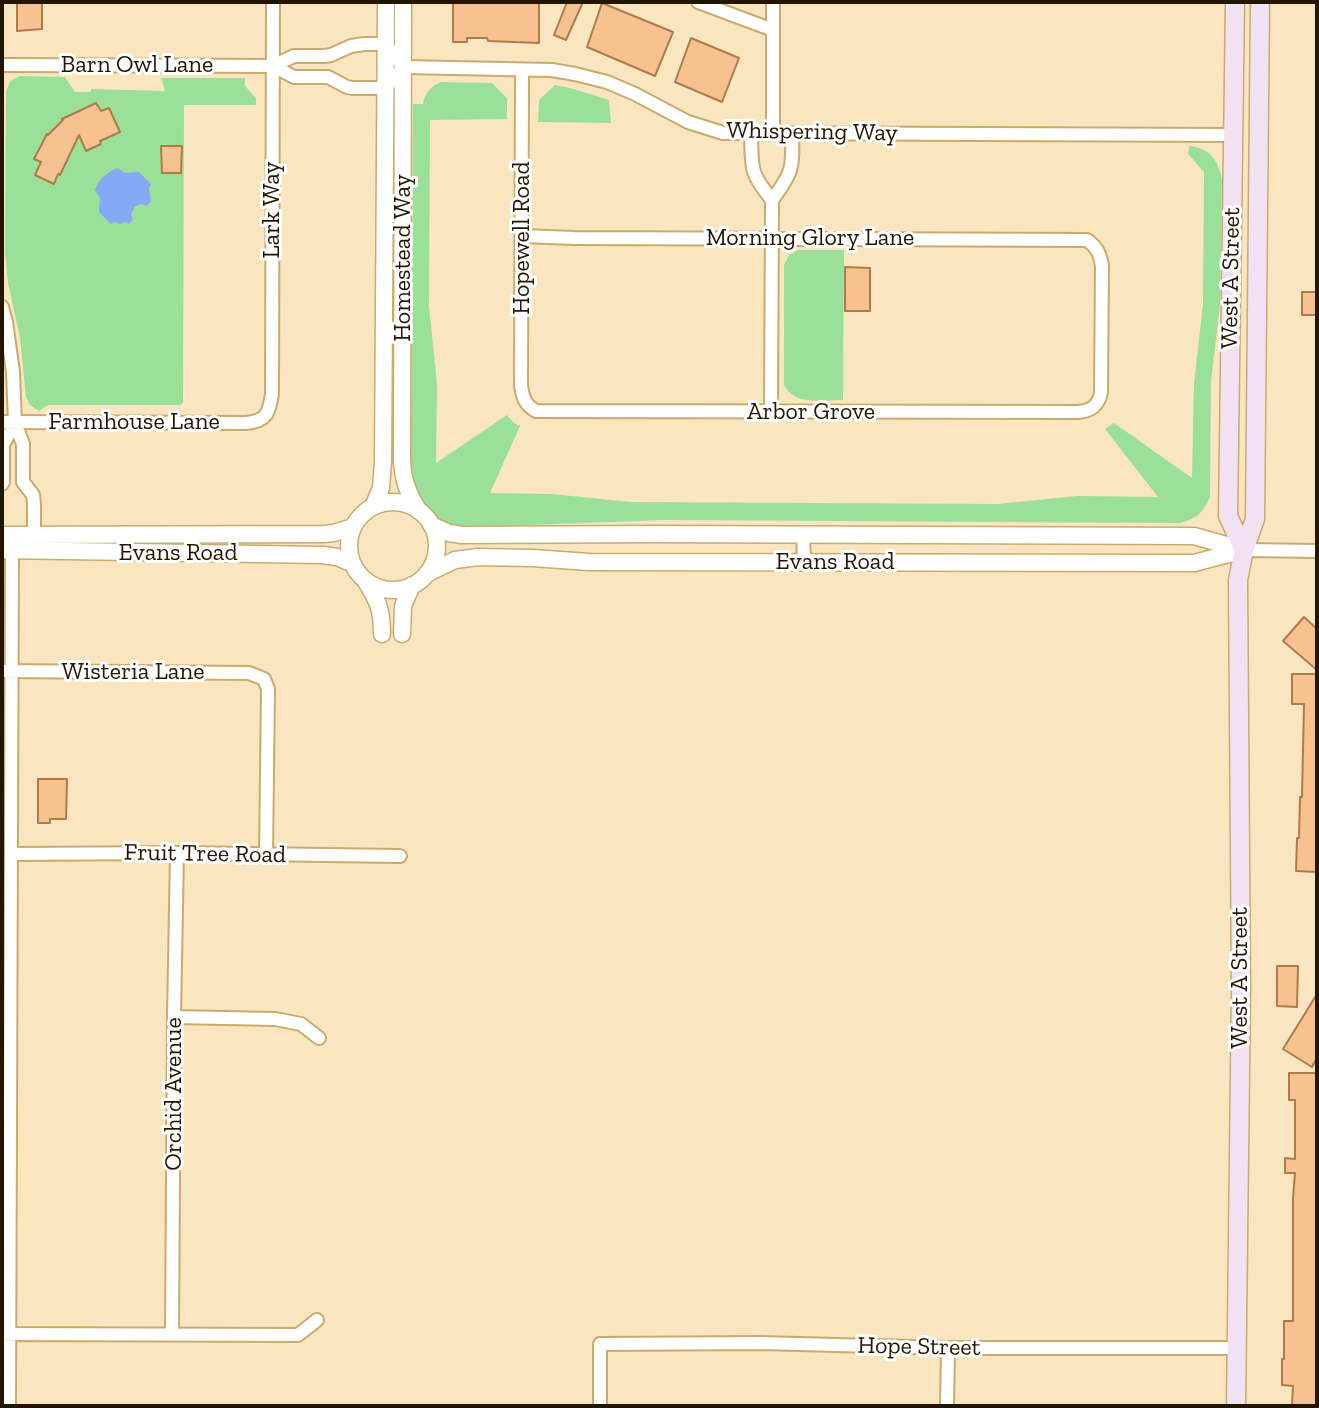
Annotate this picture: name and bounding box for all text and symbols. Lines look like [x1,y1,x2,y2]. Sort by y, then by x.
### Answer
street label: Barn Owl Lane [61,51,213,79]
street label: Whispering Way [726,116,898,148]
street label: Lark Way [258,161,286,259]
street label: Hopewell Road [508,161,536,315]
street label: Homestead Way [389,174,417,342]
street label: West A Street [1215,207,1247,349]
street label: Morning Glory Lane [706,224,914,252]
street label: Arbor Grove [747,398,875,426]
street label: Farmhouse Lane [48,408,220,436]
street label: Evans Road [118,539,238,567]
street label: Evans Road [775,548,895,576]
street label: Wisteria Lane [62,658,204,686]
street label: Fruit Tree Road [124,838,286,870]
street label: West A Street [1226,907,1254,1049]
street label: Orchid Avenue [160,1017,188,1171]
street label: Hope Street [857,1332,981,1362]

